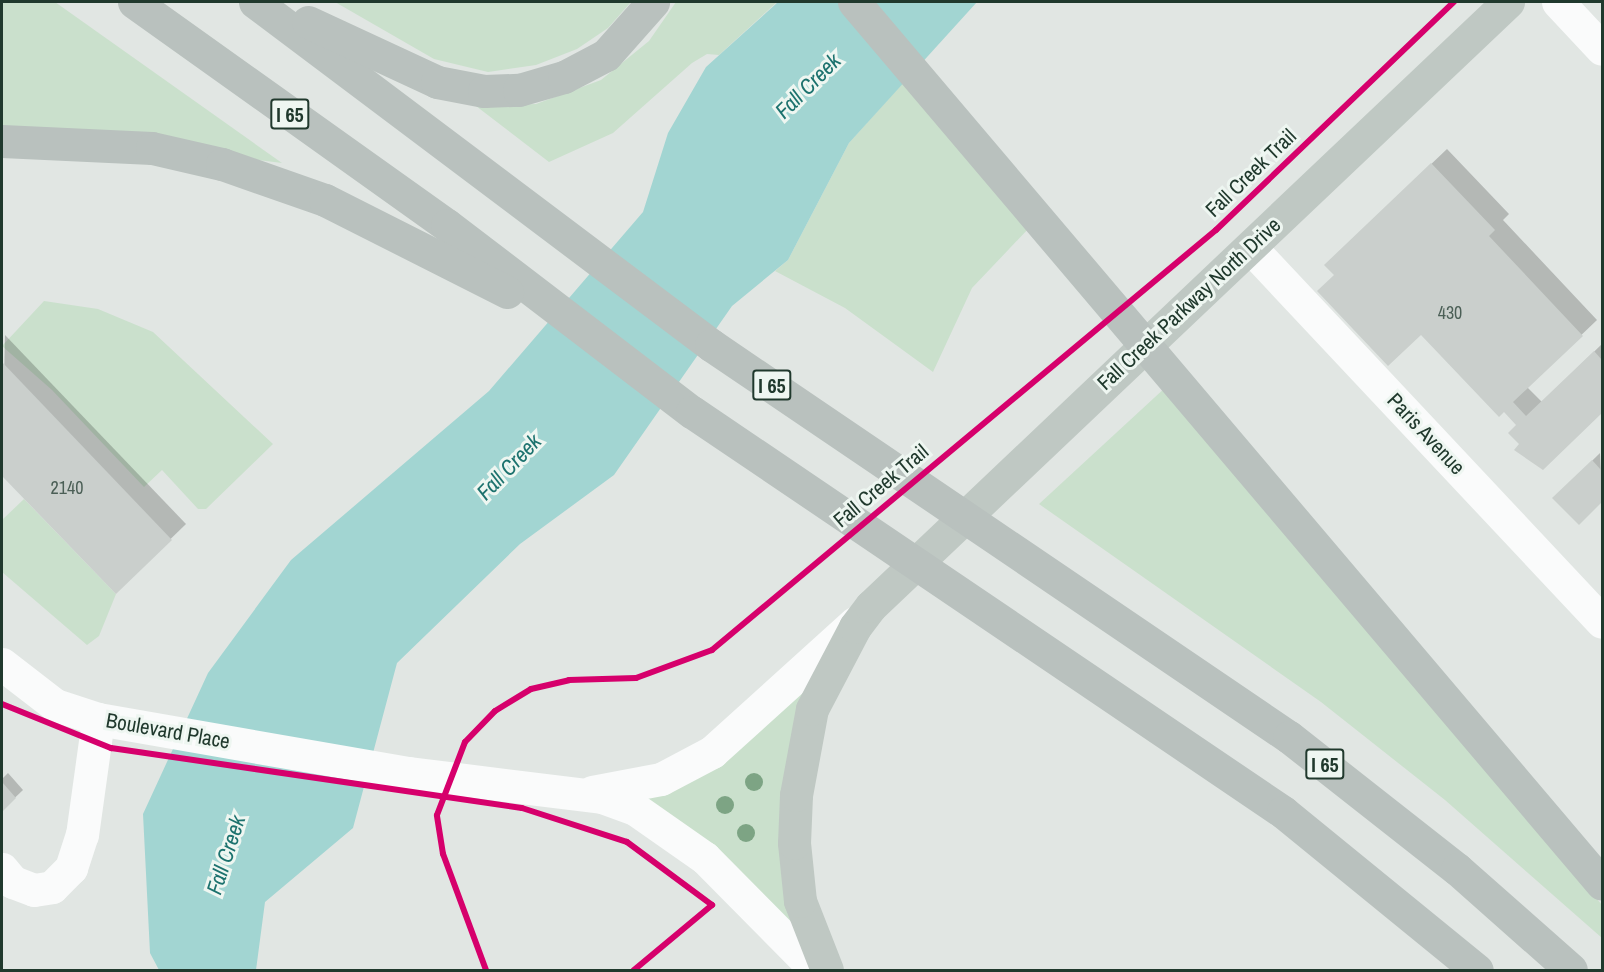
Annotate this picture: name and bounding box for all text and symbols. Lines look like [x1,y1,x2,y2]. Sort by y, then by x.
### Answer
water label: Fall Creek [770,48,846,124]
road number: I 65 [269,97,311,131]
street label: Fall Creek Trail [1200,124,1302,222]
street label: Fall Creek Parkway North Drive [1092,213,1286,395]
house number: 430 [1438,302,1462,324]
road number: I 65 [751,368,793,402]
street label: Paris Avenue [1382,388,1470,480]
water label: Fall Creek [471,429,547,505]
street label: Fall Creek Trail [828,439,934,533]
house number: 2140 [51,477,83,499]
street label: Boulevard Place [104,708,232,754]
road number: I 65 [1304,747,1346,781]
water label: Fall Creek [201,812,251,898]

